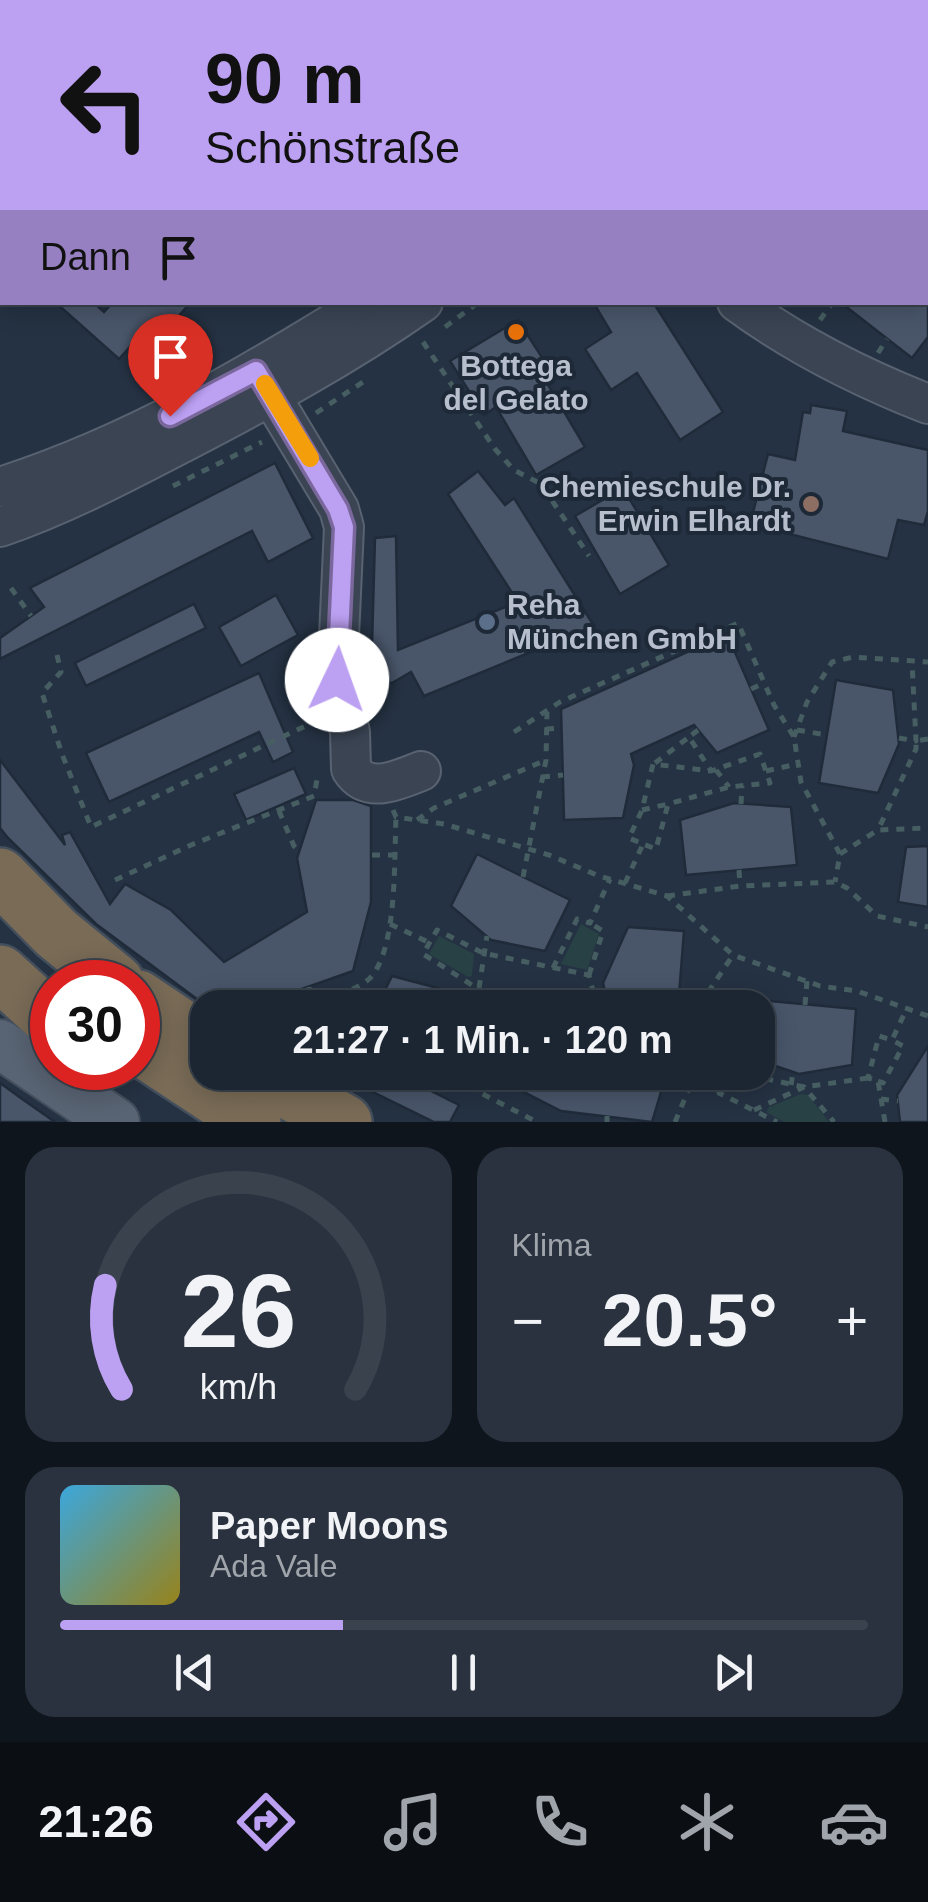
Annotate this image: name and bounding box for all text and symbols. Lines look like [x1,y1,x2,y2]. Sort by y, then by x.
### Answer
icon: left [40,40,170,170]
text: 90 m [205,40,365,118]
text: Schönstraße [205,122,460,173]
icon: arrive [151,230,206,285]
text: Dann [40,236,131,278]
pin [128,314,213,417]
marker: Bottega del Gelato [505,321,527,343]
icon: arrive [143,329,198,384]
place label: Bottega del Gelato [443,349,589,416]
place label: Chemieschule Dr. Erwin Elhardt [539,470,791,537]
marker: Chemieschule Dr. Erwin Elhardt [800,493,822,515]
place label: Reha München GmbH [507,588,737,655]
marker: Reha München GmbH [476,611,498,633]
position arrow [285,628,389,732]
speed limit sign: 30 [30,960,160,1090]
text: 21:27 · 1 Min. · 120 m [292,1019,673,1061]
text: Klima [512,1227,592,1263]
text: 26 [180,1253,296,1369]
text: 20.5° [602,1278,778,1362]
text: − [512,1290,544,1352]
text: + [836,1290,868,1352]
text: km/h [200,1367,277,1407]
text: Paper Moons [210,1505,449,1547]
text: Ada Vale [210,1548,338,1584]
icon: previous [167,1645,222,1700]
icon: pause [436,1645,491,1700]
icon: next [706,1645,761,1700]
icon: directions [231,1787,301,1857]
icon: music [378,1787,448,1857]
icon: phone [525,1787,595,1857]
icon: climate [672,1787,742,1857]
icon: car [819,1787,889,1857]
text: 21:26 [39,1796,154,1847]

